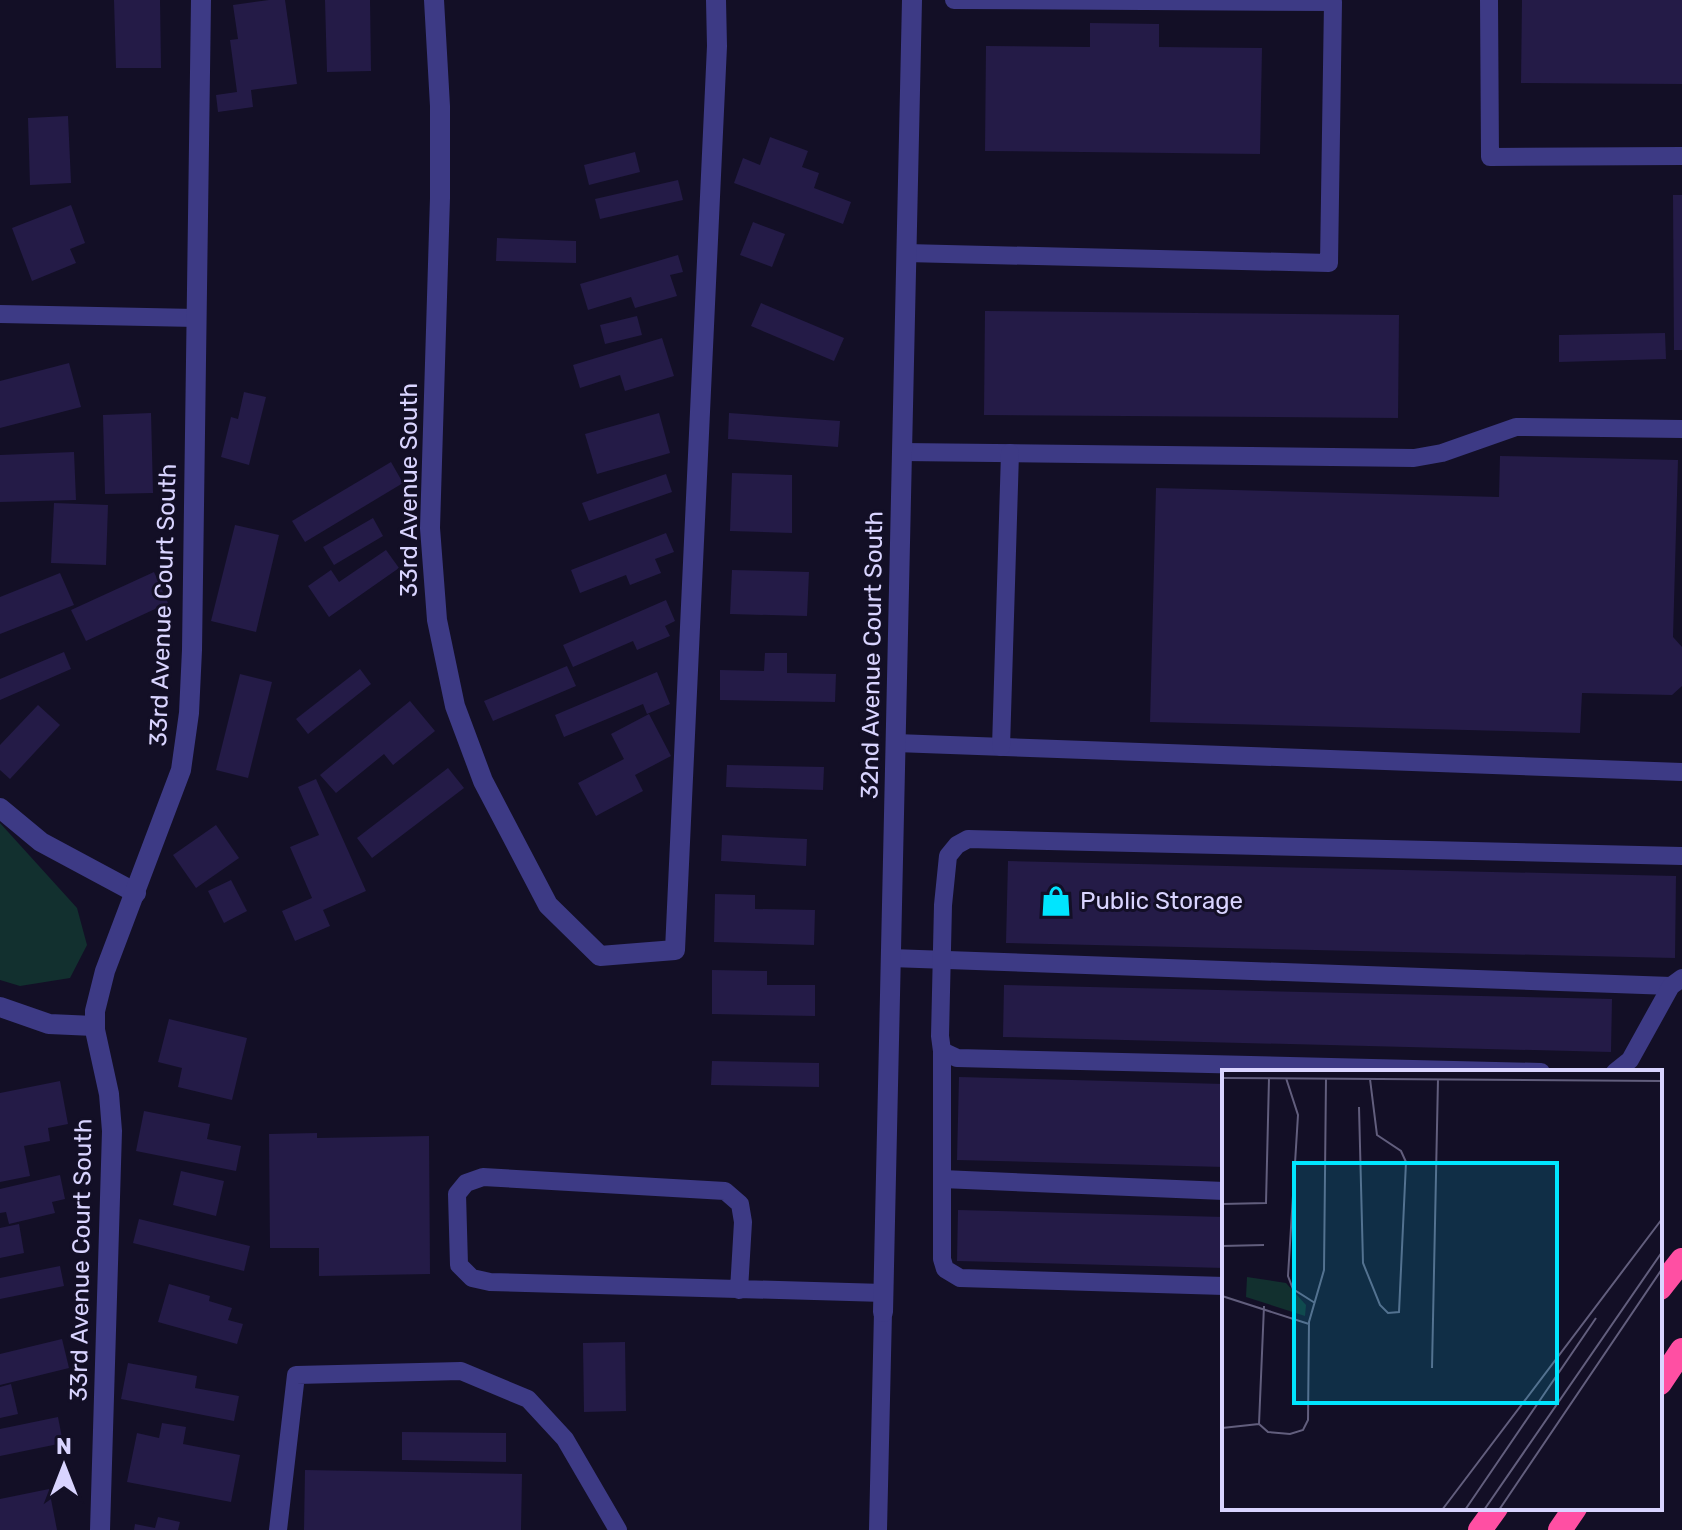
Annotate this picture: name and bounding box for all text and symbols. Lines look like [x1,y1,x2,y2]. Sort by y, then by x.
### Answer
street label: 33rd Avenue South [395,383,423,597]
street label: 33rd Avenue Court South [144,463,182,747]
street label: 32nd Avenue Court South [855,511,889,799]
shop icon: Public Storage [1039,884,1073,918]
place label: Public Storage [1080,887,1243,915]
inset map [1222,1070,1662,1510]
street label: 33rd Avenue Court South [65,1118,97,1402]
north arrow [24,1426,104,1506]
text: N [56,1433,72,1460]

